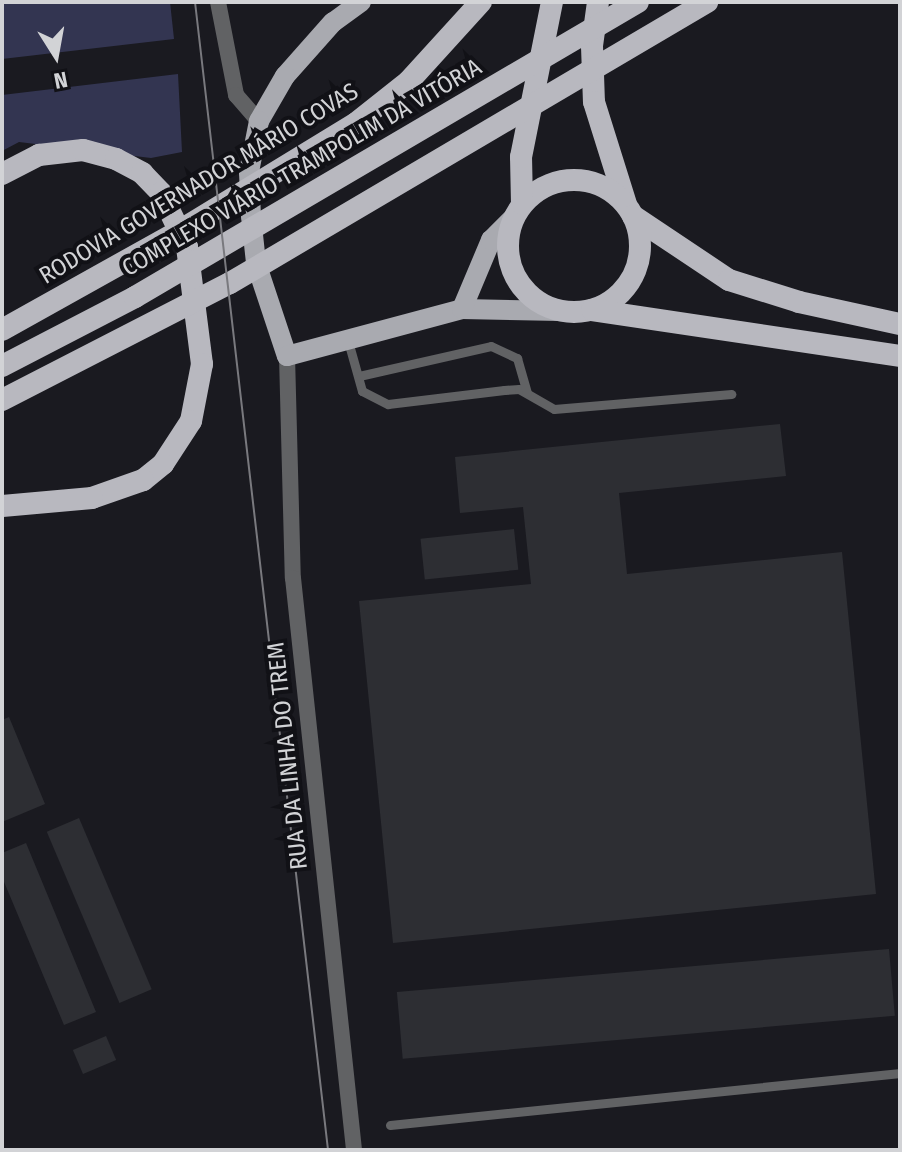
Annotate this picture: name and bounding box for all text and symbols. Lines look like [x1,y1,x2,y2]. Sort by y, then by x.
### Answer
north arrow [16,16,96,96]
street label: COMPLEXO VIÁRIO TRAMPOLIM DA VITÓRIA [117,53,487,283]
street label: RODOVIA GOVERNADOR MÁRIO COVAS [34,77,364,291]
street label: RUA DA LINHA DO TREM [262,641,314,871]

